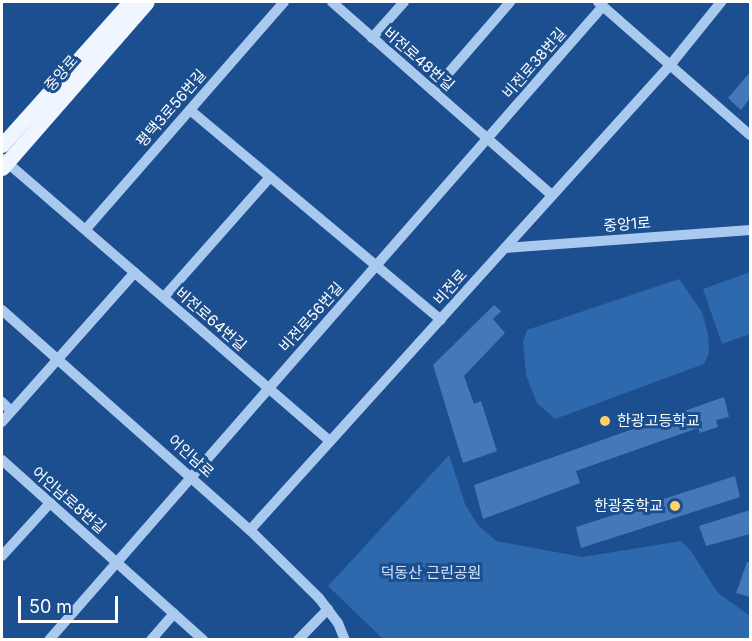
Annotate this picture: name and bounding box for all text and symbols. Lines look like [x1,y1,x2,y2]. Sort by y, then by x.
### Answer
street label: 비전로48번길 [380,23,458,95]
street label: 비전로38번길 [498,24,570,102]
street label: 중앙로 [41,51,81,95]
street label: 평택3로56번길 [132,66,210,150]
street label: 중앙1로 [603,213,651,235]
street label: 비전로 [429,266,471,308]
street label: 비전로56번길 [275,278,347,356]
street label: 비전로64번길 [172,283,250,355]
place label: 한광고등학교 [617,412,700,430]
marker: 한광고등학교 [598,414,612,428]
street label: 어인남로 [164,431,218,481]
street label: 어인남로8번길 [28,463,110,537]
place label: 한광중학교 [594,497,663,515]
marker: 한광중학교 [668,499,682,513]
park label: 덕동산 근린공원 [381,564,481,582]
scale bar [21,584,122,622]
text: 50 m [29,596,72,617]

